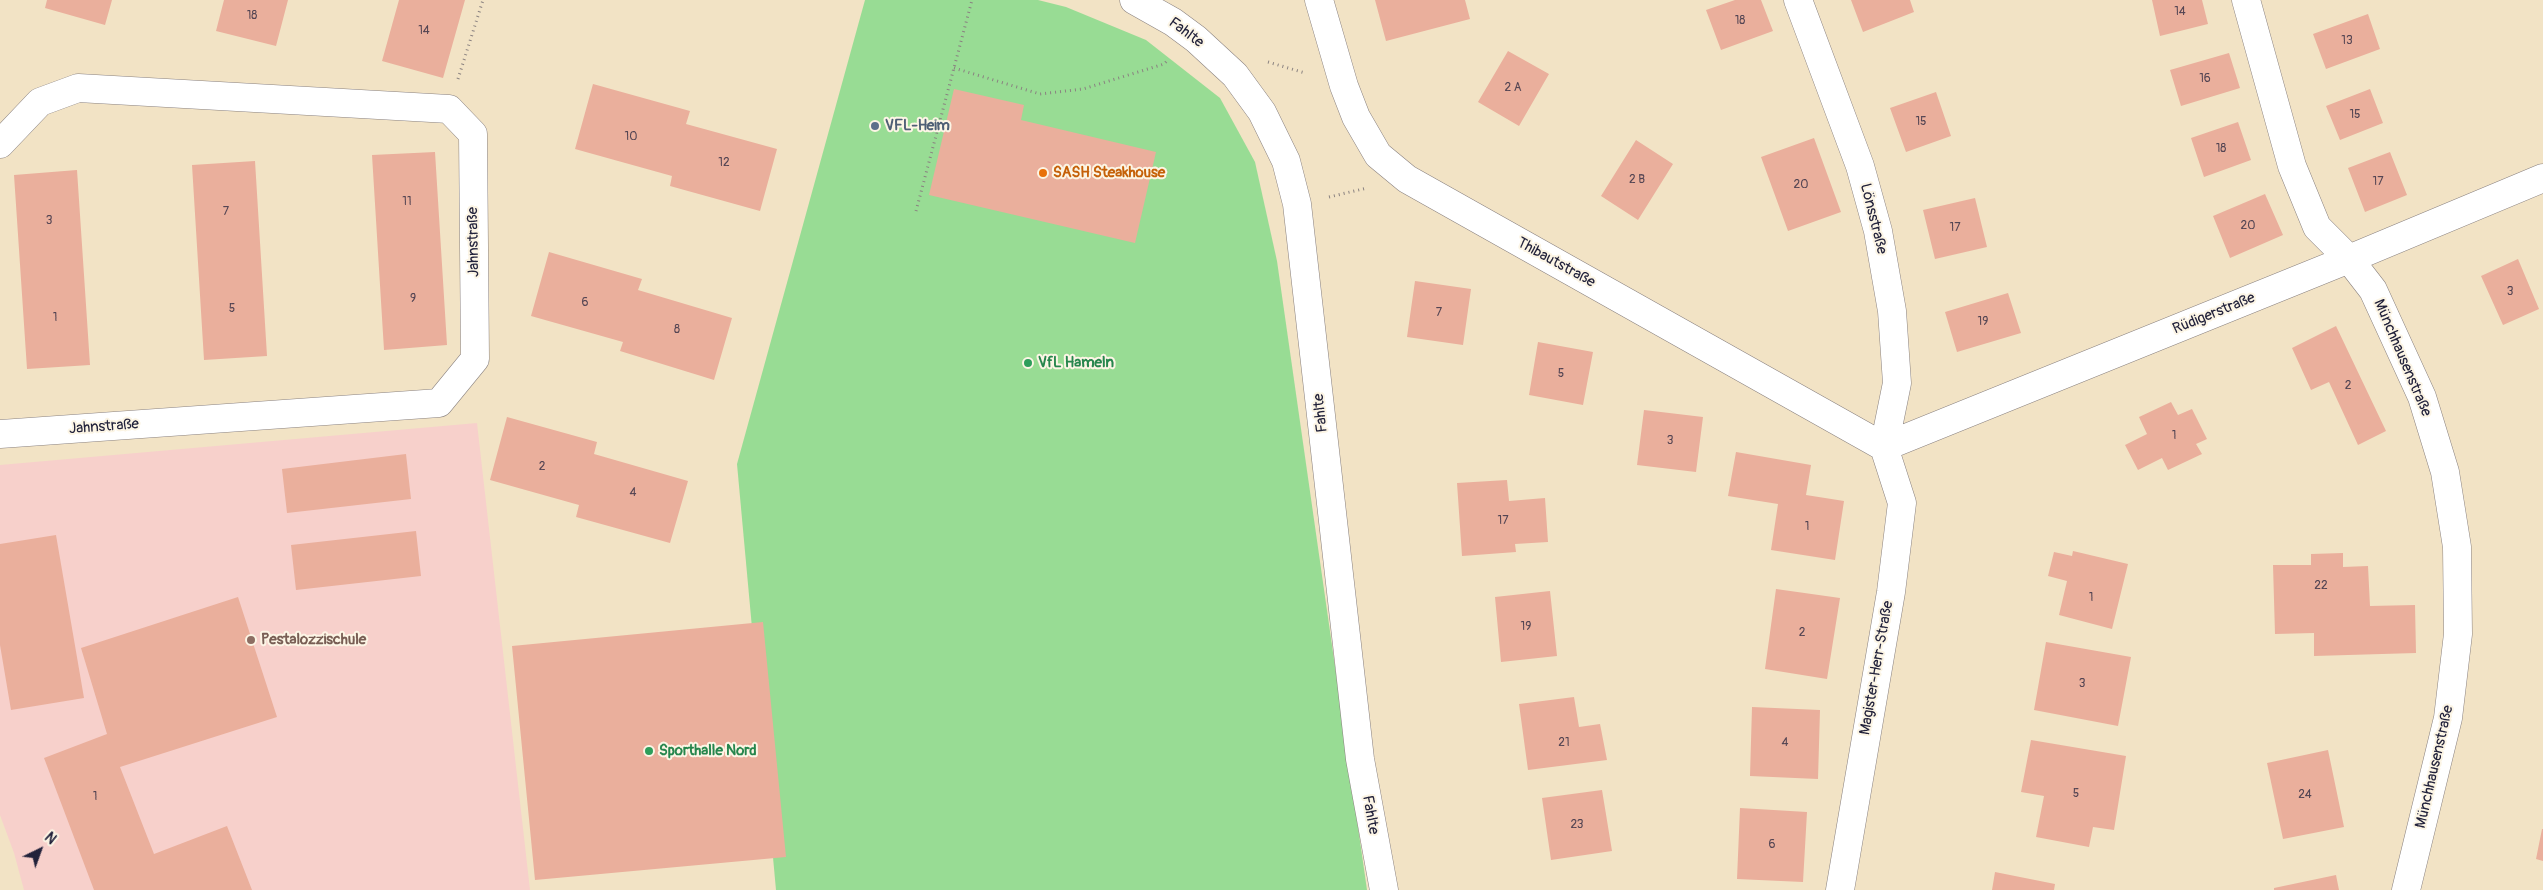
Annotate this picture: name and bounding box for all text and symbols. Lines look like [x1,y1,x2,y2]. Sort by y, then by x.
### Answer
house number: 14 [2174,5,2186,19]
house number: 18 [247,9,257,23]
street label: Fahlte [1165,14,1207,52]
house number: 18 [1735,14,1745,28]
house number: 14 [418,24,430,38]
house number: 13 [2341,34,2353,48]
house number: 16 [2199,72,2211,86]
house number: 2 A [1504,81,1522,95]
house number: 15 [2349,108,2361,122]
house number: 15 [1915,115,1927,129]
place label: VFL-Heim [885,117,950,135]
marker: VFL-Heim [869,120,881,132]
house number: 10 [625,130,637,144]
house number: 18 [2216,142,2226,156]
house number: 12 [718,156,730,170]
place label: SASH Steakhouse [1053,164,1165,182]
marker: SASH Steakhouse [1037,167,1049,179]
house number: 2 B [1629,173,1645,187]
house number: 17 [2372,175,2384,189]
house number: 20 [1794,178,1808,192]
street label: Lönsstraße [1856,182,1890,256]
house number: 11 [402,195,412,209]
house number: 7 [223,205,229,219]
street label: Jahnstraße [464,207,484,277]
house number: 3 [46,214,52,228]
house number: 20 [2241,219,2255,233]
house number: 17 [1949,221,1961,235]
street label: Thibautstraße [1514,234,1598,292]
house number: 3 [2507,285,2513,299]
street label: Rüdigerstraße [2170,289,2258,339]
house number: 9 [410,292,416,306]
house number: 6 [582,296,588,310]
street label: Münchhausenstraße [2369,297,2435,419]
house number: 5 [229,302,235,316]
house number: 7 [1436,306,1442,320]
house number: 1 [53,311,57,325]
house number: 19 [1978,315,1988,329]
house number: 8 [674,323,680,337]
place label: VfL Hameln [1038,354,1114,372]
marker: VfL Hameln [1022,357,1034,369]
house number: 5 [1558,367,1564,381]
house number: 2 [2345,379,2351,393]
street label: Fahlte [1310,393,1332,433]
street label: Jahnstraße [68,416,140,438]
house number: 1 [2172,429,2176,443]
house number: 3 [1667,434,1673,448]
house number: 2 [539,460,545,474]
house number: 4 [630,486,636,500]
house number: 17 [1497,514,1509,528]
house number: 1 [1805,520,1809,534]
house number: 22 [2314,579,2328,593]
house number: 1 [2089,591,2093,605]
street label: Magister-Herr-Straße [1856,599,1898,737]
house number: 19 [1521,620,1531,634]
house number: 2 [1799,626,1805,640]
place label: Pestalozzischule [261,631,366,649]
marker: Pestalozzischule [245,634,257,646]
house number: 3 [2079,677,2085,691]
street label: Münchhausenstraße [2412,704,2458,830]
house number: 21 [1558,736,1570,750]
house number: 4 [1782,736,1788,750]
place label: Sporthalle Nord [659,742,757,760]
marker: Sporthalle Nord [643,745,655,757]
house number: 5 [2073,787,2079,801]
house number: 24 [2298,788,2312,802]
house number: 1 [93,790,97,804]
street label: Fahlte [1358,794,1382,836]
house number: 23 [1570,818,1584,832]
north arrow [15,825,65,875]
text: N [41,829,60,848]
house number: 6 [1769,838,1775,852]

